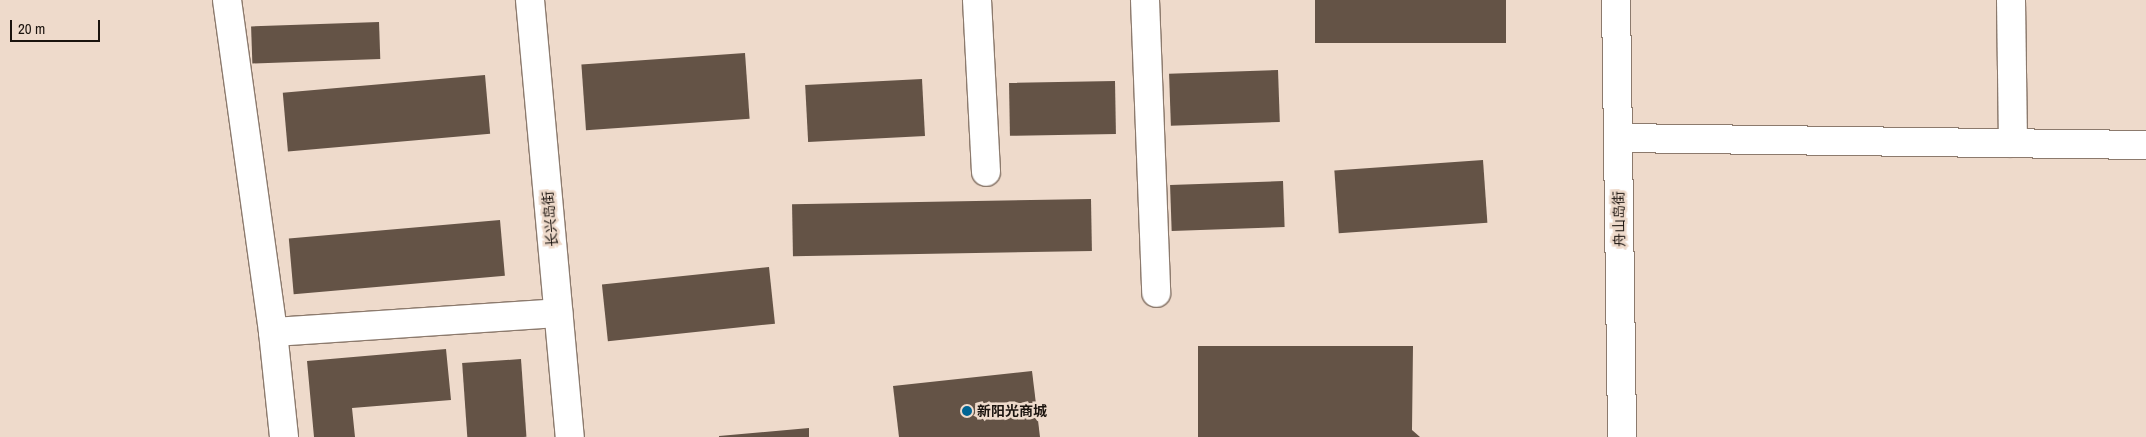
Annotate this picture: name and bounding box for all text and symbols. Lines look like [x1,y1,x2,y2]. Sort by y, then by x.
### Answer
scale bar [12,10,102,42]
text: 20 m [18,18,45,39]
street label: 长兴岛街 [539,190,561,248]
street label: 舟山岛街 [1610,191,1628,247]
place label: 新阳光商城 [977,403,1047,419]
marker: 新阳光商城 [961,405,973,417]

